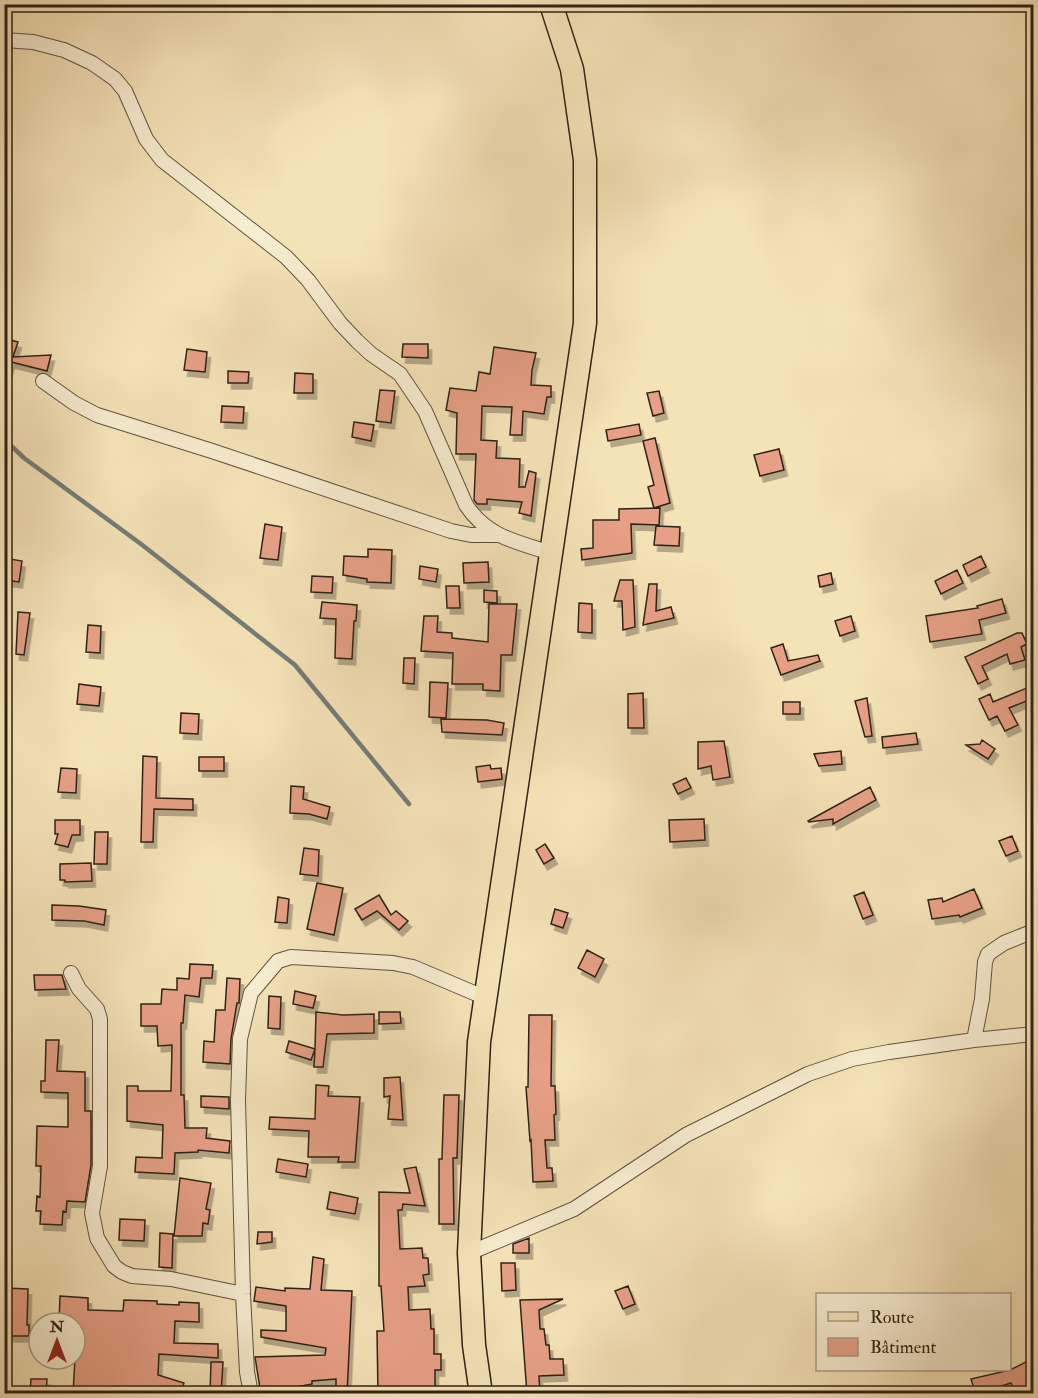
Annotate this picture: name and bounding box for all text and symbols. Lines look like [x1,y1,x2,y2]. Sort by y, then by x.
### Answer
legend [816,1293,1011,1371]
text: Route [870,1306,914,1329]
north arrow [27,1311,87,1371]
text: N [49,1317,65,1337]
text: Bâtiment [870,1336,936,1359]

